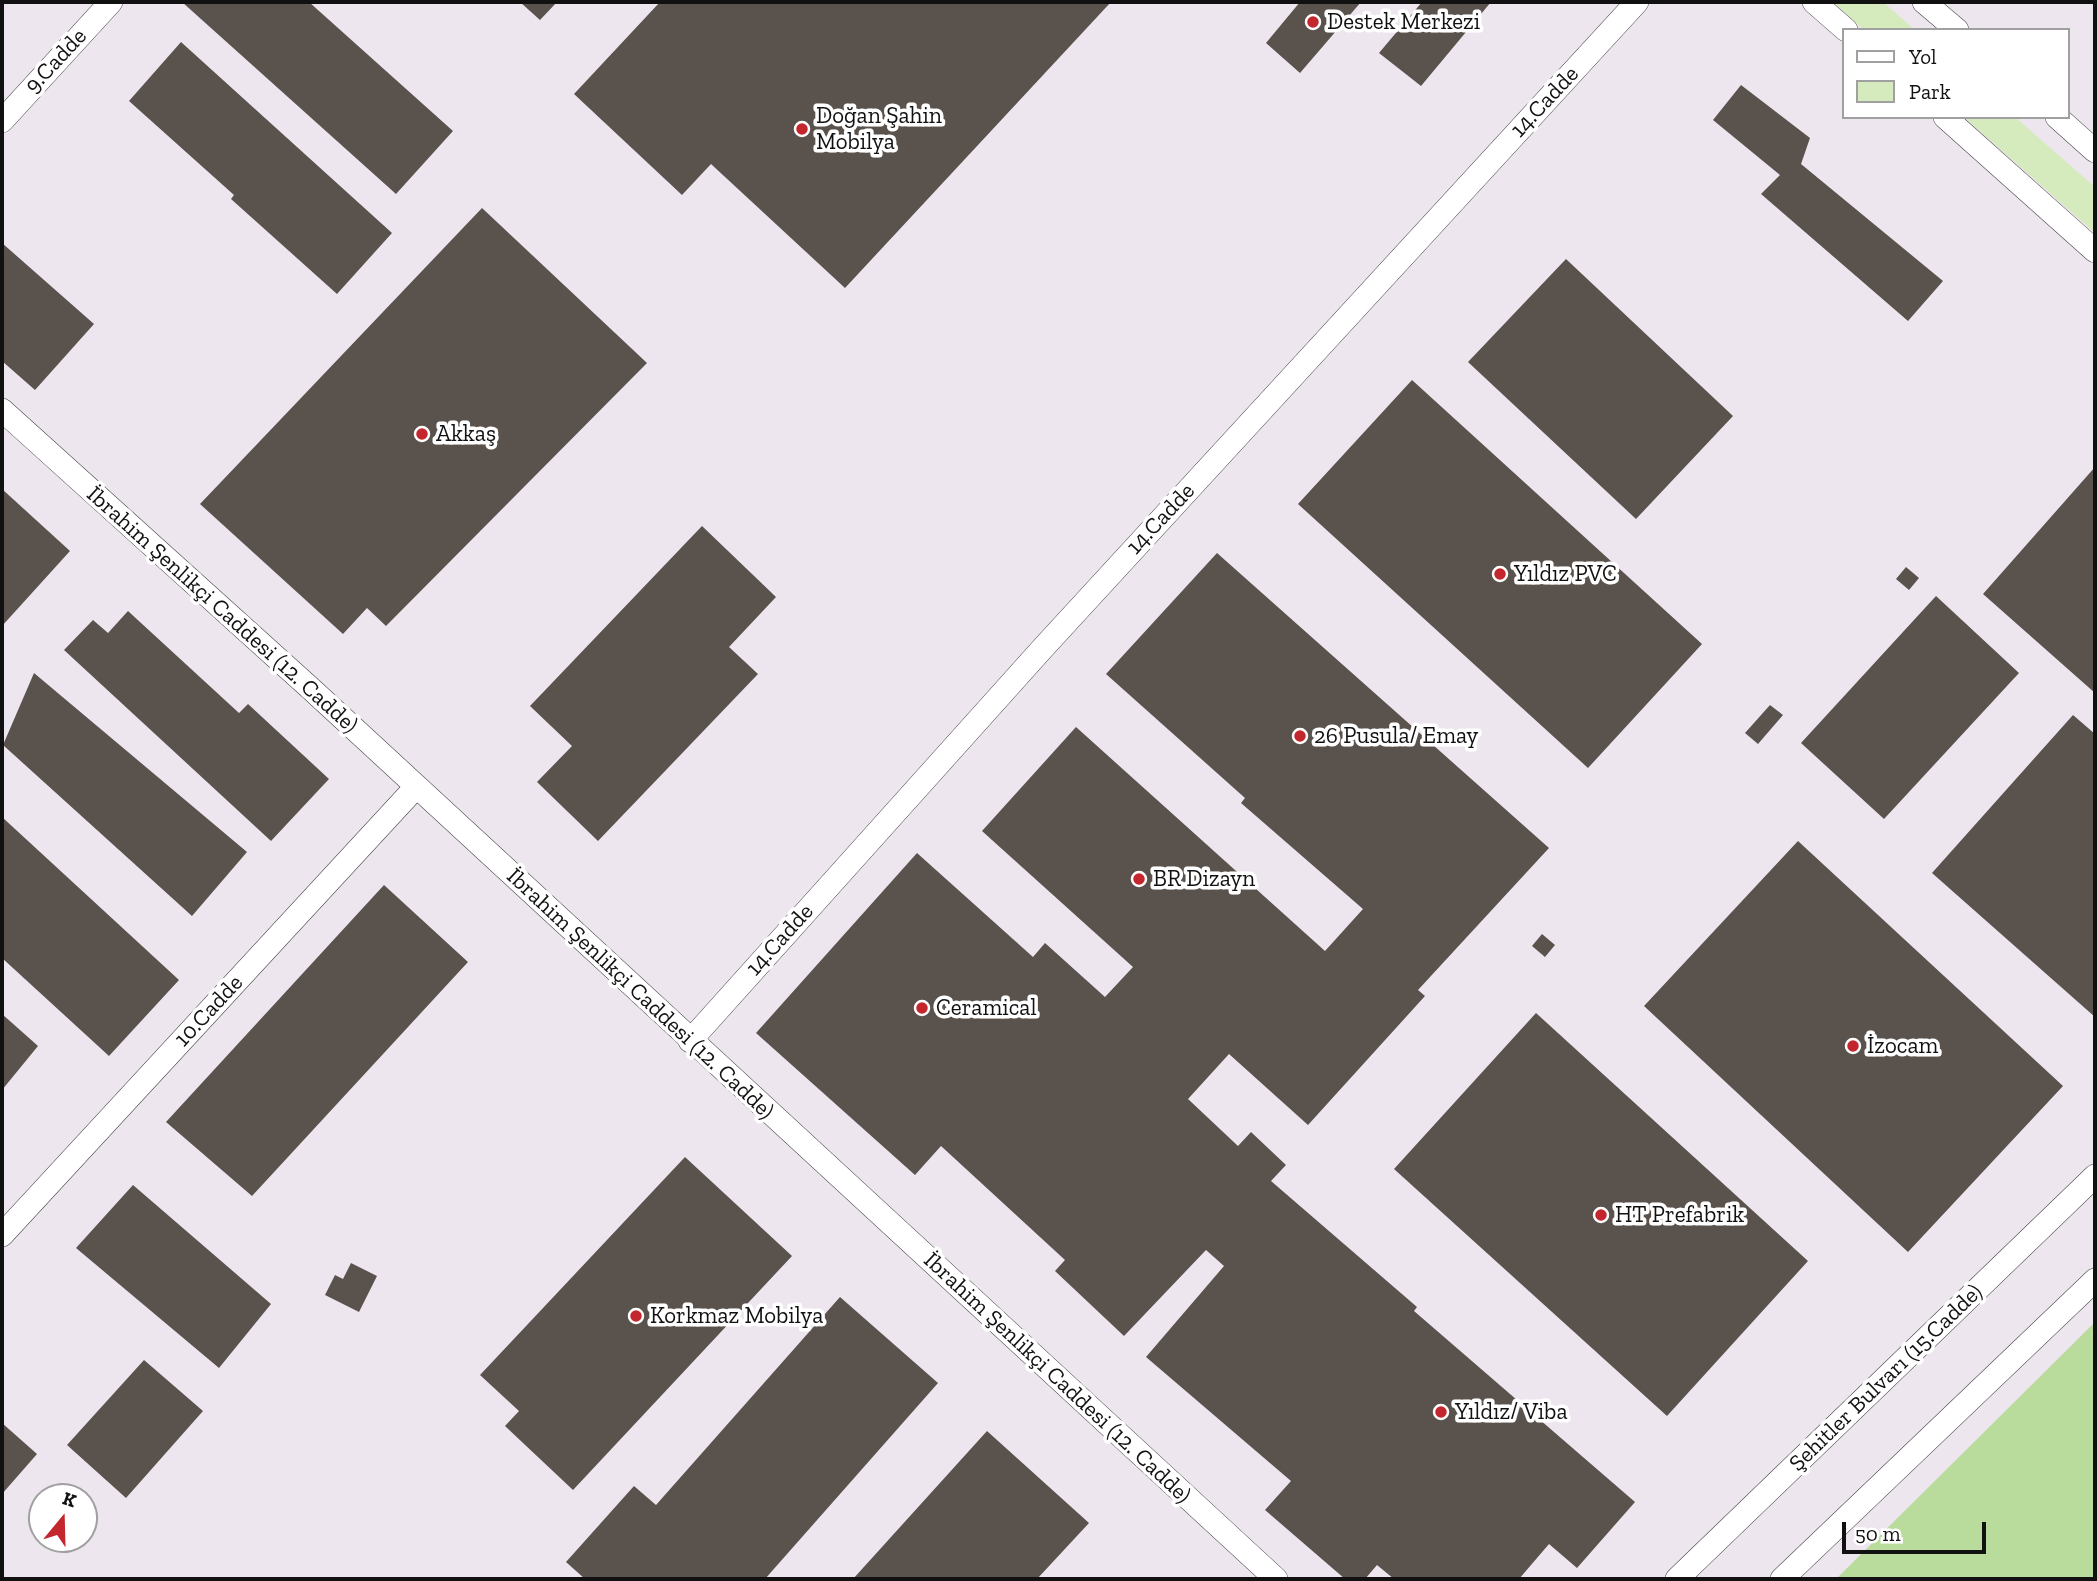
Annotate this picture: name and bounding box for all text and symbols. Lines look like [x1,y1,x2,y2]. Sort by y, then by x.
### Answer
place label: Destek Merkezi [1327,8,1480,36]
marker: Destek Merkezi [1305,14,1321,30]
street label: 9.Cadde [19,23,93,99]
legend [1842,28,2069,119]
text: Yol [1909,44,1937,69]
street label: 14.Cadde [1505,61,1585,143]
text: Park [1909,79,1951,104]
place label: Doğan Şahin Mobilya [816,102,942,156]
marker: Doğan Şahin Mobilya [794,121,810,137]
place label: Akkaş [436,420,496,448]
marker: Akkaş [414,426,430,442]
street label: 14.Cadde [1121,478,1201,560]
street label: İbrahim Şenlikçi Caddesi (12. Cadde) [81,481,363,739]
place label: Yıldız PVC [1514,560,1617,588]
marker: Yıldız PVC [1492,566,1508,582]
place label: 26 Pusula/ Emay [1314,722,1478,750]
marker: 26 Pusula/ Emay [1292,728,1308,744]
street label: İbrahim Şenlikçi Caddesi (12. Cadde) [501,863,779,1125]
place label: BR Dizayn [1153,865,1255,893]
marker: BR Dizayn [1131,871,1147,887]
street label: 14.Cadde [740,898,820,982]
street label: 10.Cadde [169,969,249,1053]
place label: Ceramical [936,994,1037,1022]
marker: Ceramical [914,1000,930,1016]
place label: İzocam [1867,1032,1938,1060]
marker: İzocam [1845,1038,1861,1054]
place label: HT Prefabrik [1615,1201,1744,1229]
marker: HT Prefabrik [1593,1207,1609,1223]
street label: İbrahim Şenlikçi Caddesi (12. Cadde) [918,1247,1196,1509]
street label: Şehitler Bulvarı (15.Cadde) [1784,1279,1988,1477]
place label: Korkmaz Mobilya [650,1302,823,1330]
marker: Korkmaz Mobilya [628,1308,644,1324]
place label: Yıldız/ Viba [1455,1398,1567,1426]
marker: Yıldız/ Viba [1433,1404,1449,1420]
north arrow [28,1483,98,1553]
text: K [60,1487,79,1513]
scale bar [1845,1508,1988,1552]
text: 50 m [1855,1521,1901,1546]

